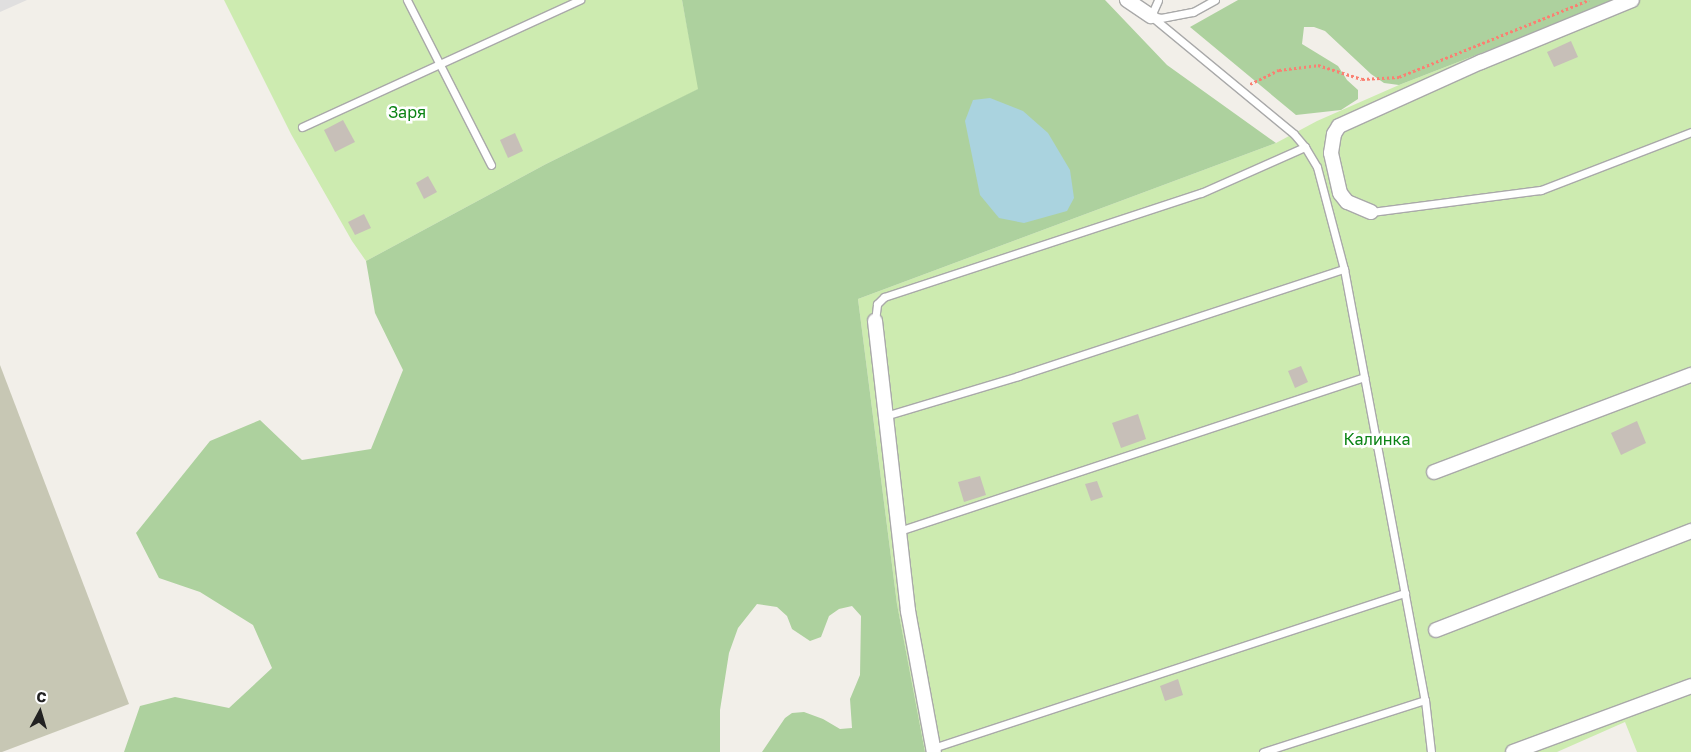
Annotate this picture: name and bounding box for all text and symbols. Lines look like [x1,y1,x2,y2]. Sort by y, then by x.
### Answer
park label: Заря [388,102,426,122]
park label: Калинка [1343,429,1411,449]
north arrow [15,687,65,737]
text: С [36,688,47,706]

